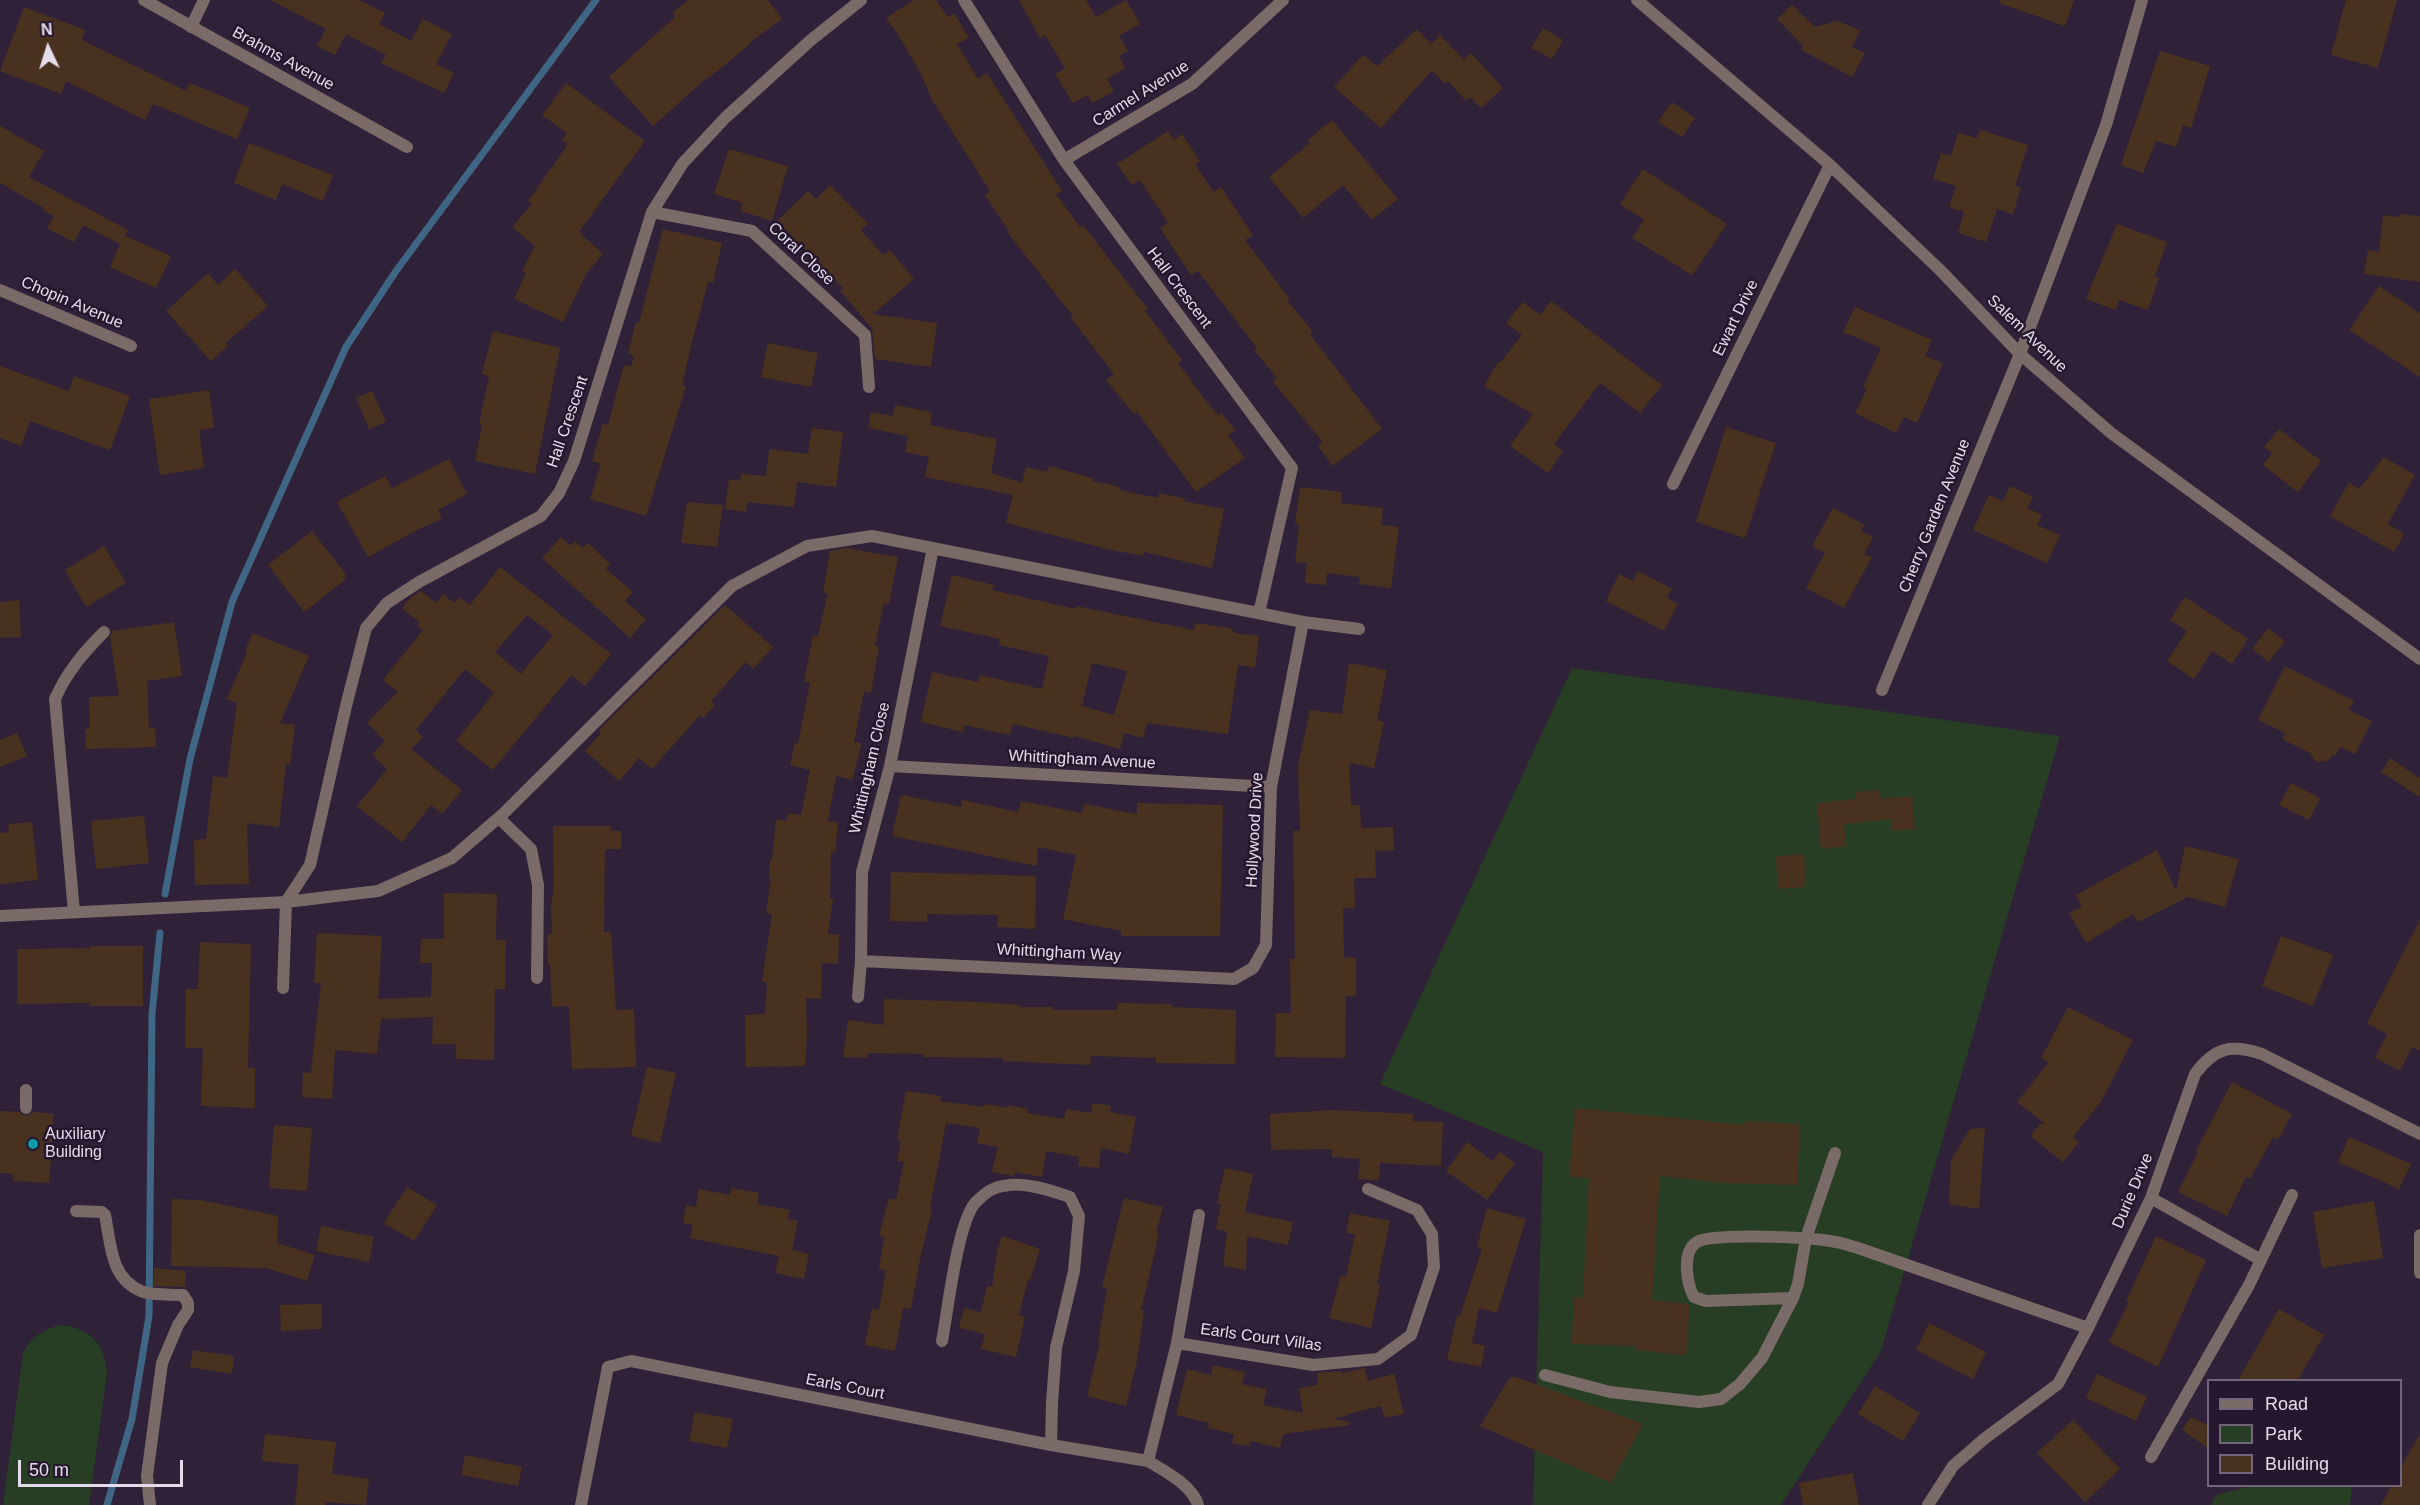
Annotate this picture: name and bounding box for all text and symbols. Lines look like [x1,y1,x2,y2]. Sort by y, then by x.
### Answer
north arrow [18,18,78,78]
text: N [40,21,53,38]
street label: Brahms Avenue [229,23,337,95]
street label: Carmel Avenue [1089,57,1193,131]
street label: Coral Close [764,218,838,290]
street label: Hall Crescent [1142,244,1216,332]
street label: Chopin Avenue [18,273,126,333]
street label: Ewart Drive [1709,277,1763,359]
street label: Salem Avenue [1983,291,2071,377]
street label: Hall Crescent [543,373,593,471]
street label: Cherry Garden Avenue [1895,436,1975,596]
street label: Whittingham Close [846,700,894,836]
street label: Whittingham Avenue [1008,747,1156,773]
street label: Hollywood Drive [1242,772,1268,888]
street label: Whittingham Way [996,940,1122,966]
place label: Auxiliary Building [45,1125,105,1163]
marker: Auxiliary Building [26,1137,40,1151]
street label: Durie Drive [2109,1150,2157,1232]
street label: Earls Court Villas [1199,1320,1323,1356]
street label: Earls Court [804,1370,886,1404]
legend [2207,1379,2402,1487]
text: Road [2265,1394,2308,1414]
text: Park [2265,1424,2302,1444]
scale bar [21,1448,186,1486]
text: Building [2265,1454,2329,1474]
text: 50 m [29,1460,69,1480]

